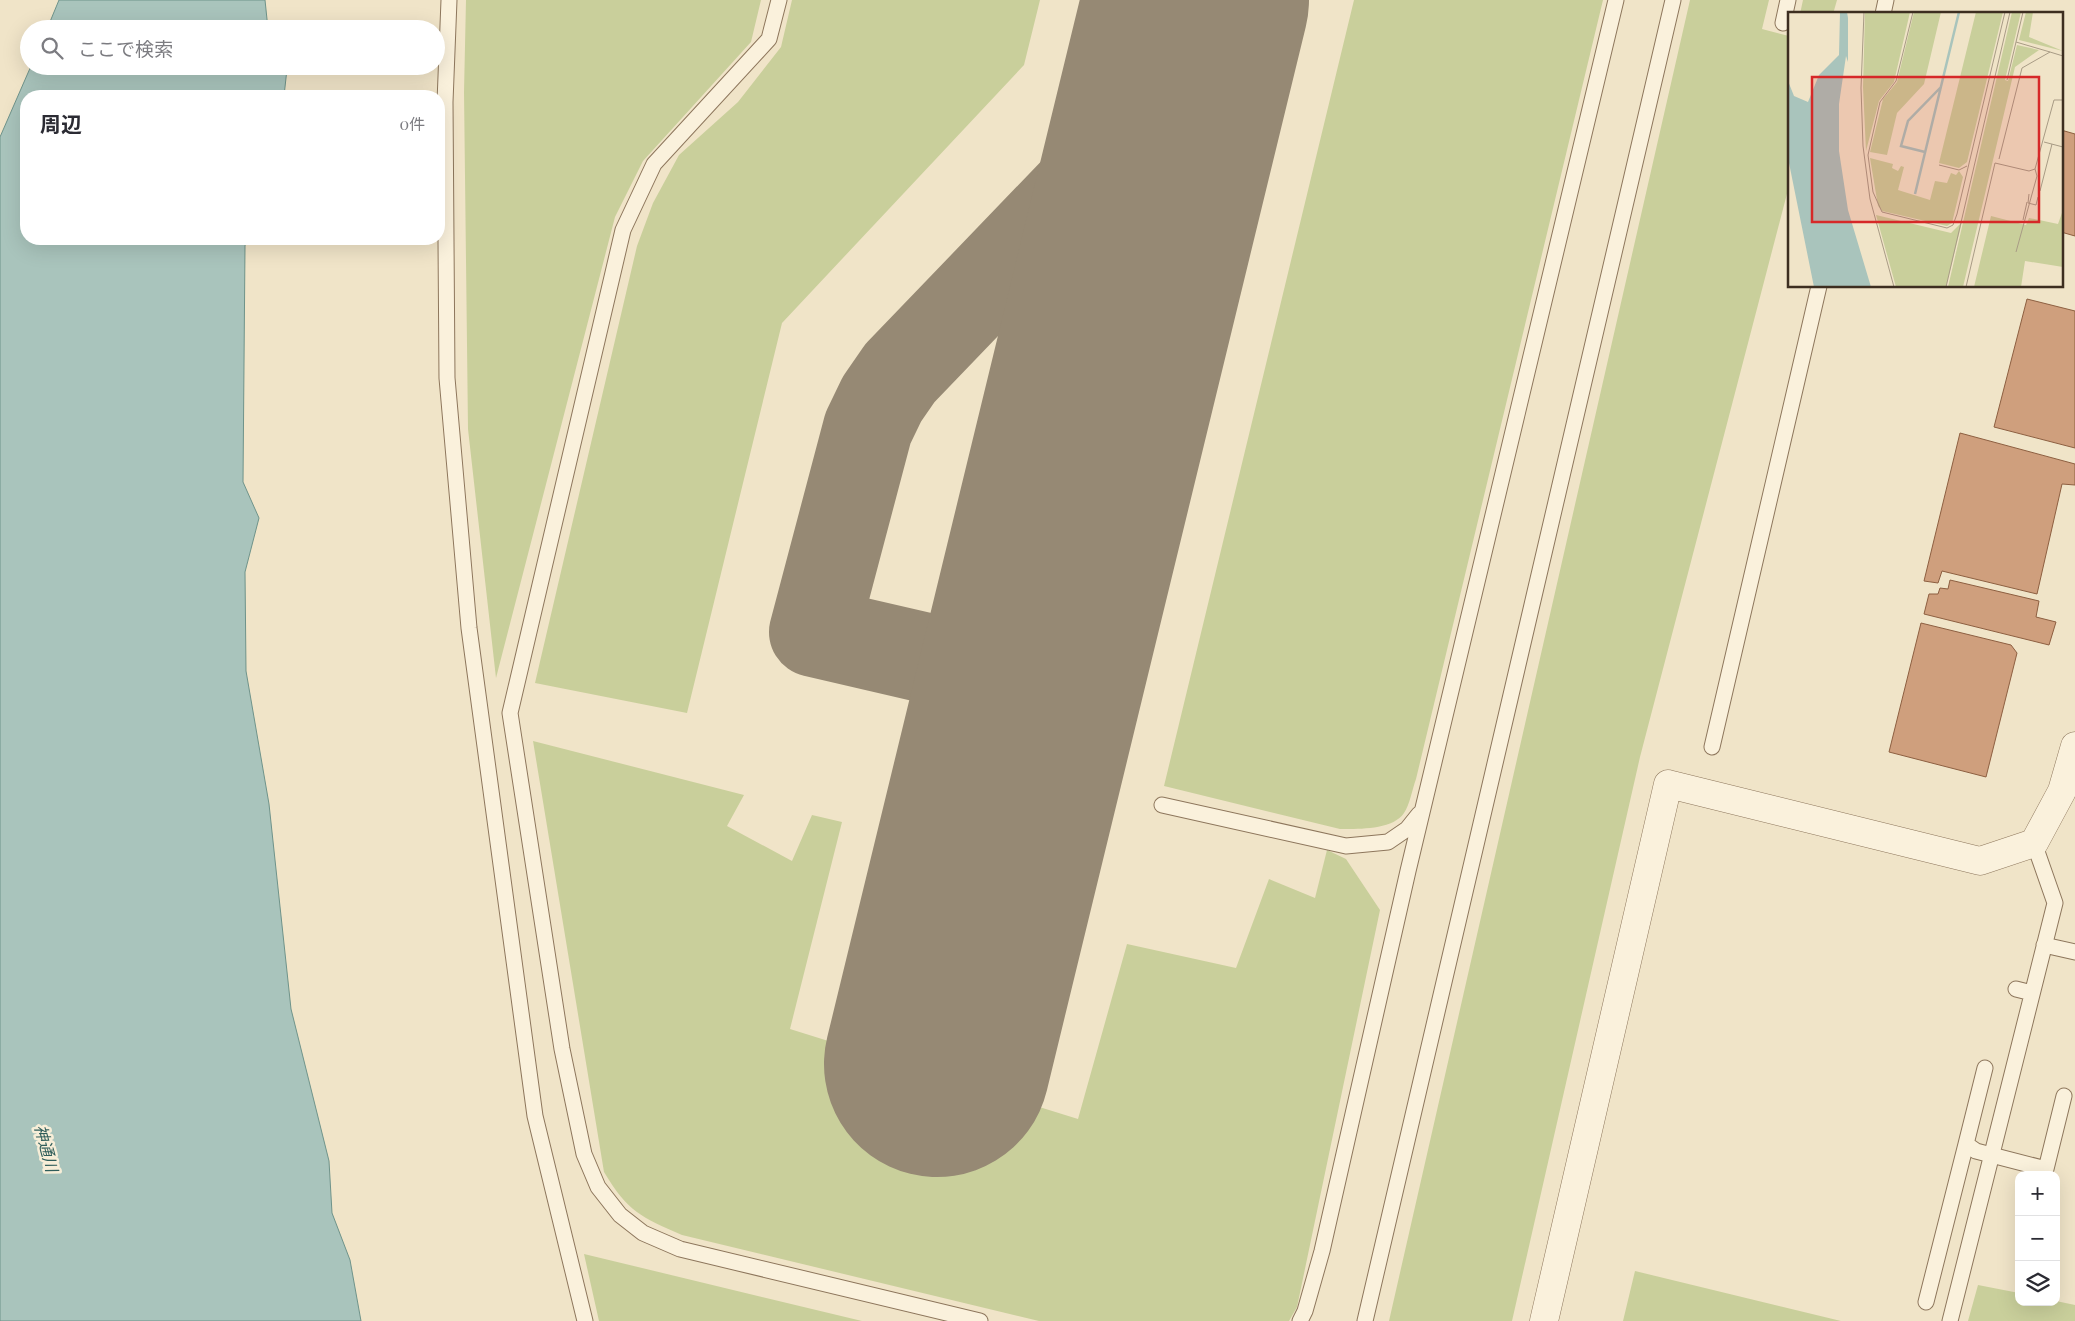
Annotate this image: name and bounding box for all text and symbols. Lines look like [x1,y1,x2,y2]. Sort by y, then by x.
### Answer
inset map [1788,12,2062,288]
search box [20,20,445,75]
icon: search [38,34,66,62]
text: ここで検索 [78,35,173,61]
text: 周辺 [40,109,82,137]
text: 0件 [399,113,425,134]
water label: 神通川 [31,1122,64,1176]
map controls [2015,1171,2060,1306]
button: + [2015,1171,2060,1216]
button: − [2015,1216,2060,1261]
button: layers [2015,1261,2060,1306]

